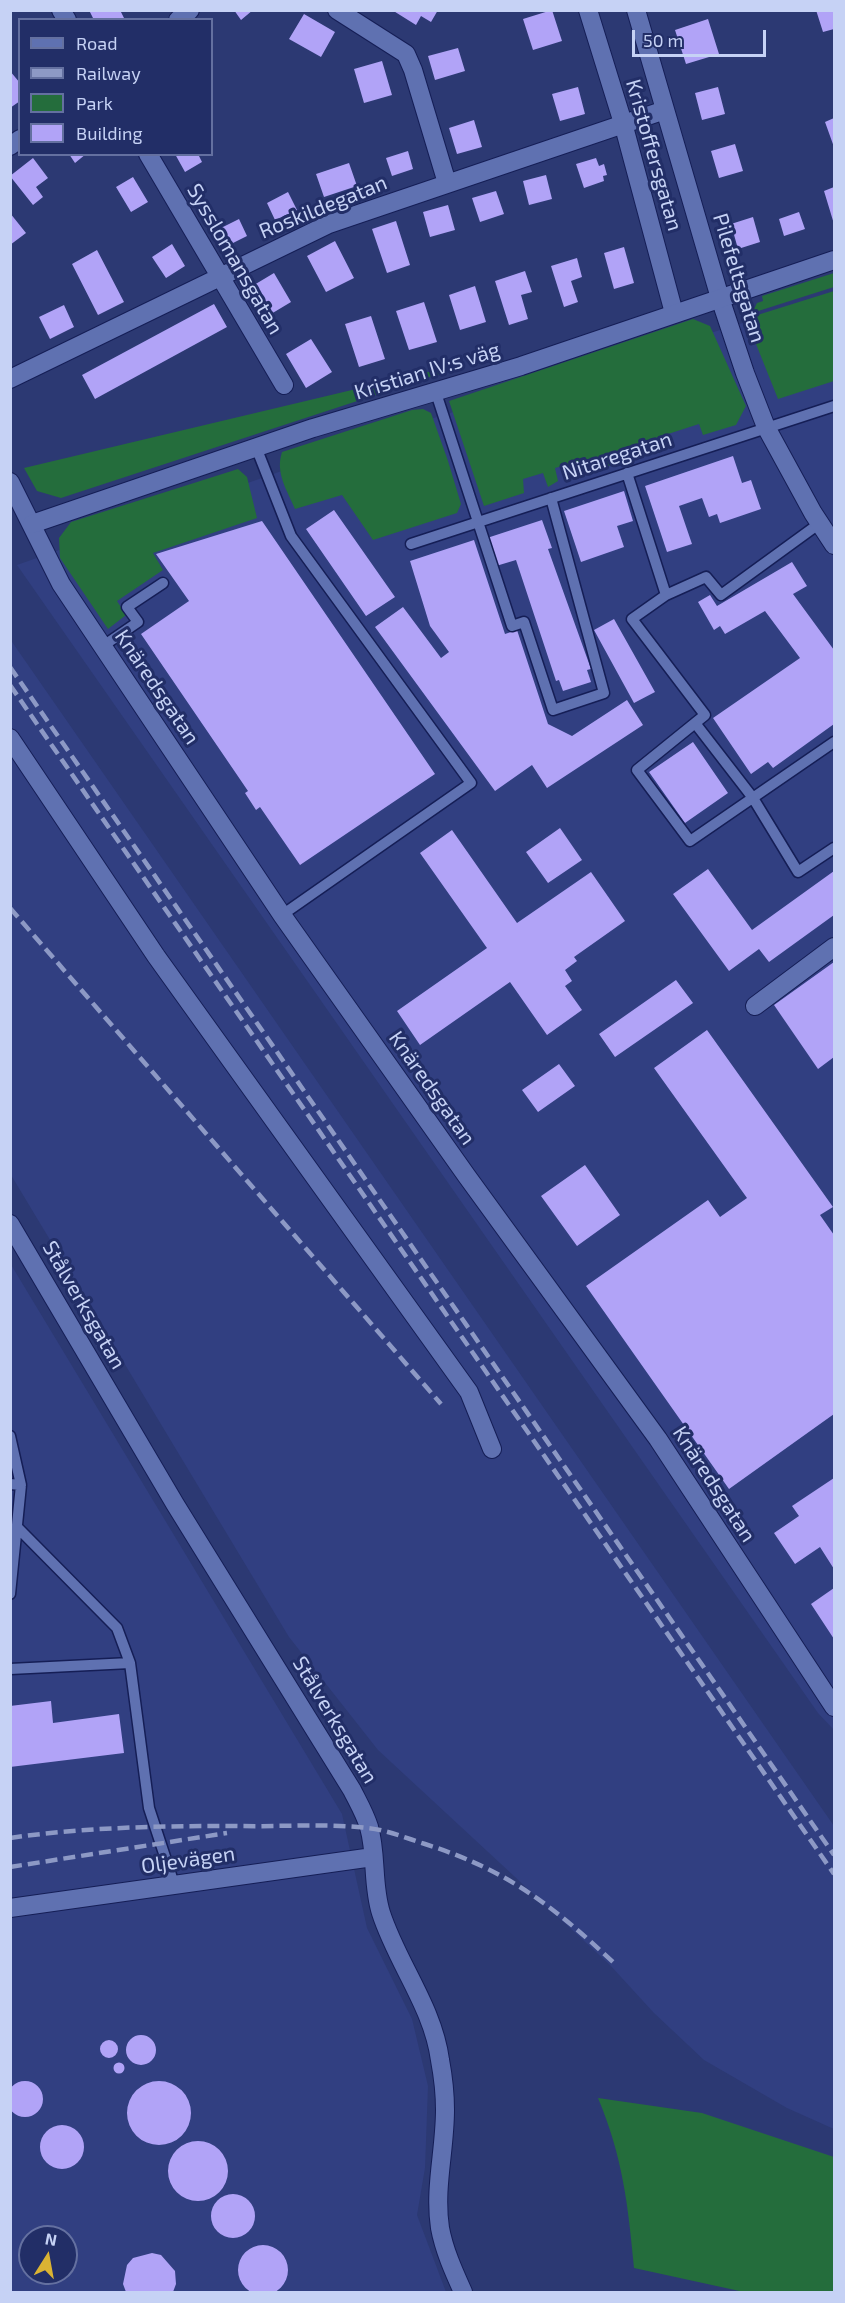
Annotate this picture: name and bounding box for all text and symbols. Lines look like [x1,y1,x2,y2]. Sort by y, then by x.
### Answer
legend [18,18,213,156]
scale bar [635,18,768,56]
text: 50 m [643,29,683,51]
text: Road [76,32,117,54]
text: Railway [76,62,141,84]
street label: Kristoffersgatan [620,76,688,234]
text: Park [76,92,113,114]
text: Building [76,122,143,144]
street label: Roskildegatan [255,170,391,244]
street label: Sysslomansgatan [182,179,288,339]
street label: Pilefeltsgatan [707,210,771,346]
street label: Kristian IV:s väg [351,337,503,405]
street label: Nitaregatan [559,426,675,486]
street label: Knäredsgatan [109,625,205,749]
street label: Knäredsgatan [383,1026,481,1150]
street label: Stålverksgatan [37,1236,131,1374]
street label: Knäredsgatan [667,1421,761,1547]
street label: Stålverksgatan [287,1652,383,1788]
street label: Oljevägen [140,1841,236,1879]
north arrow [18,2225,78,2285]
text: N [44,2228,59,2249]

